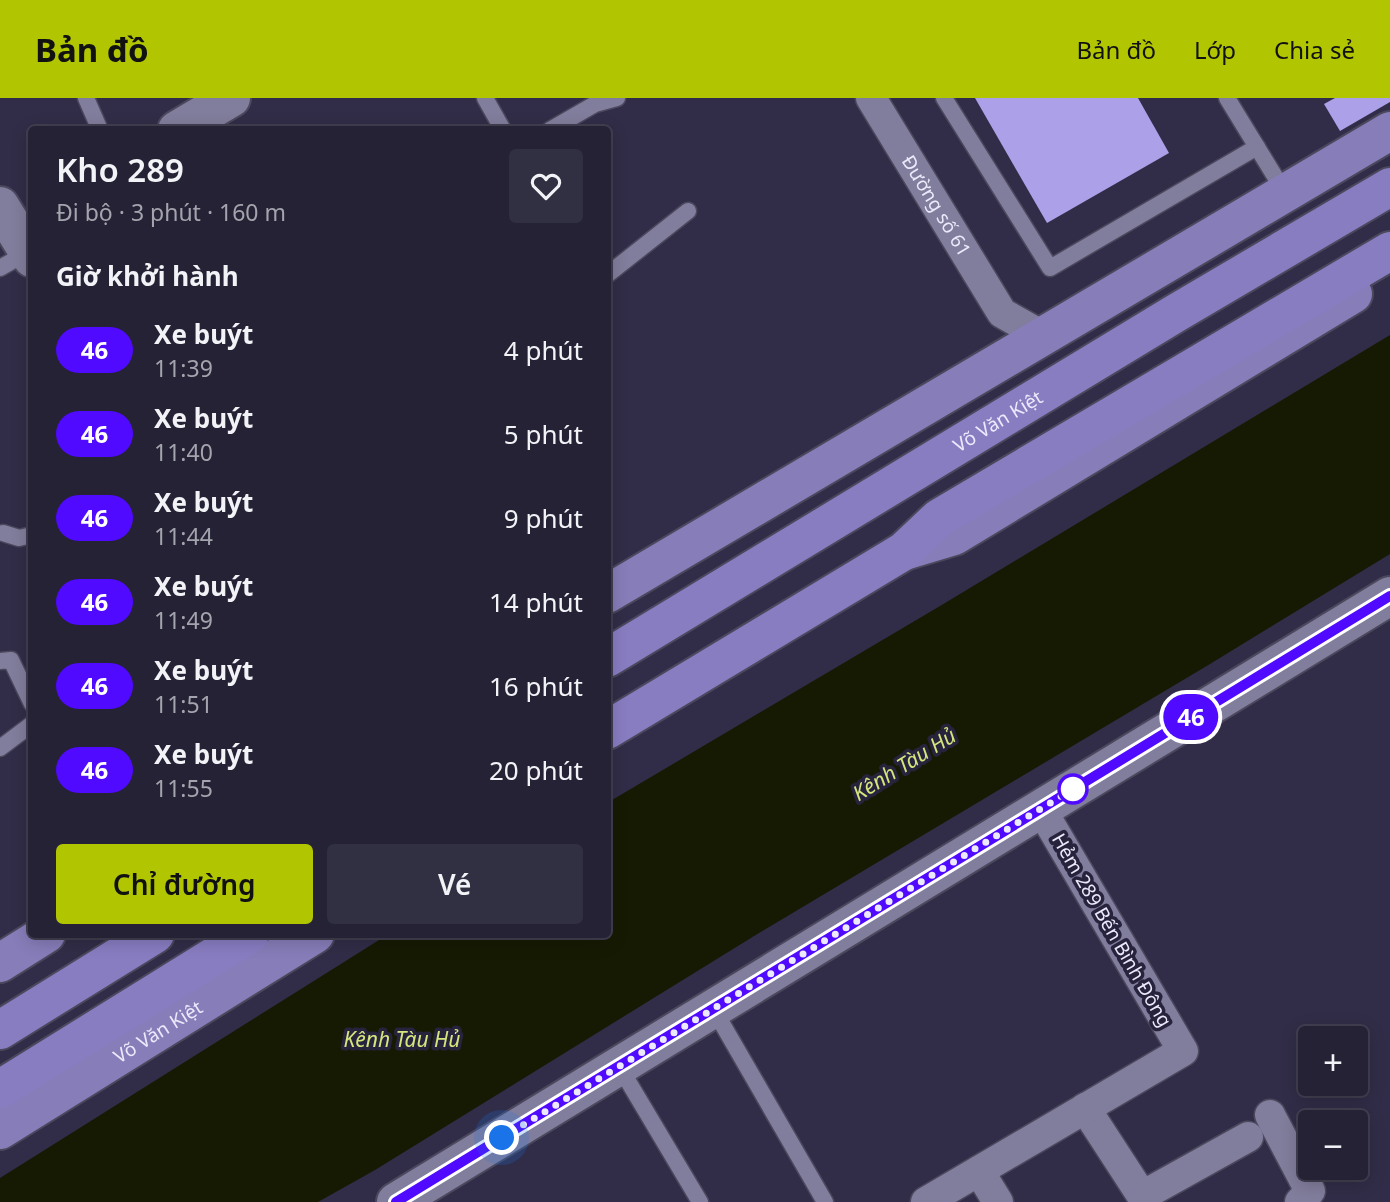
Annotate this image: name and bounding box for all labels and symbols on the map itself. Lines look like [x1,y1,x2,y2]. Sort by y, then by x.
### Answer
street label: Đường số 61 [896,150,977,261]
street label: Võ Văn Kiệt [948,384,1047,458]
line badge: 46 [1160,694,1222,740]
water label: Kênh Tàu Hủ [847,721,961,807]
unlabelled marker [1058,774,1088,804]
street label: Hẻm 289 Bến Bình Đông [1046,829,1178,1031]
street label: Võ Văn Kiệt [109,994,207,1069]
water label: Kênh Tàu Hủ [343,1025,461,1053]
your location [484,1120,519,1155]

